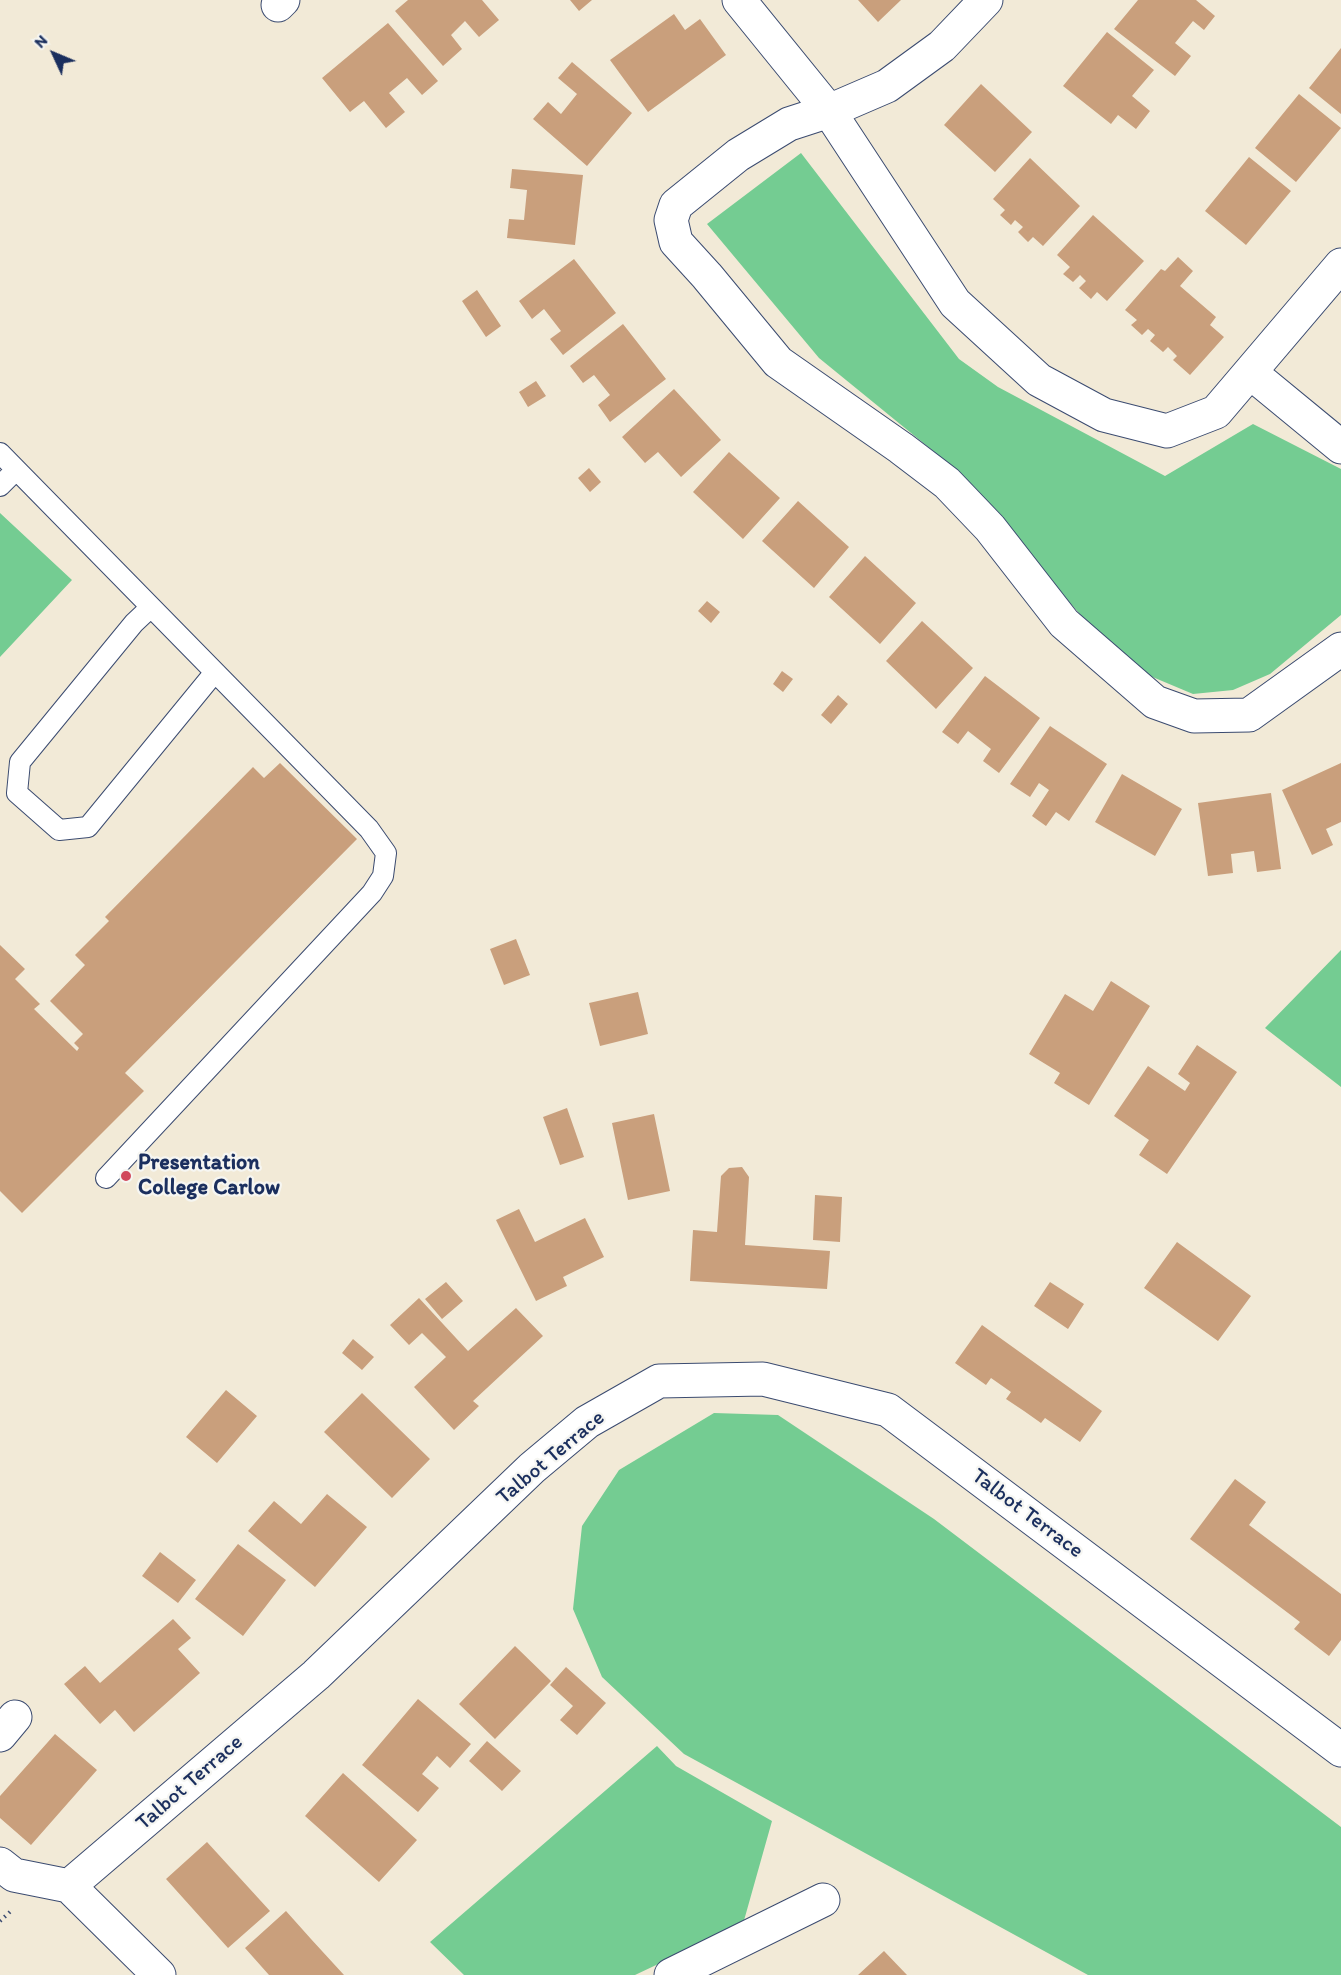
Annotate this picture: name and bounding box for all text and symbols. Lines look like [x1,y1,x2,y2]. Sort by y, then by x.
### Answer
north arrow [24,24,84,84]
text: N [30,31,51,52]
place label: Presentation College Carlow [138,1150,280,1202]
marker: Presentation College Carlow [119,1169,133,1183]
street label: Talbot Terrace [492,1405,610,1511]
street label: Talbot Terrace [966,1463,1088,1565]
street label: Talbot Terrace [131,1729,249,1837]

